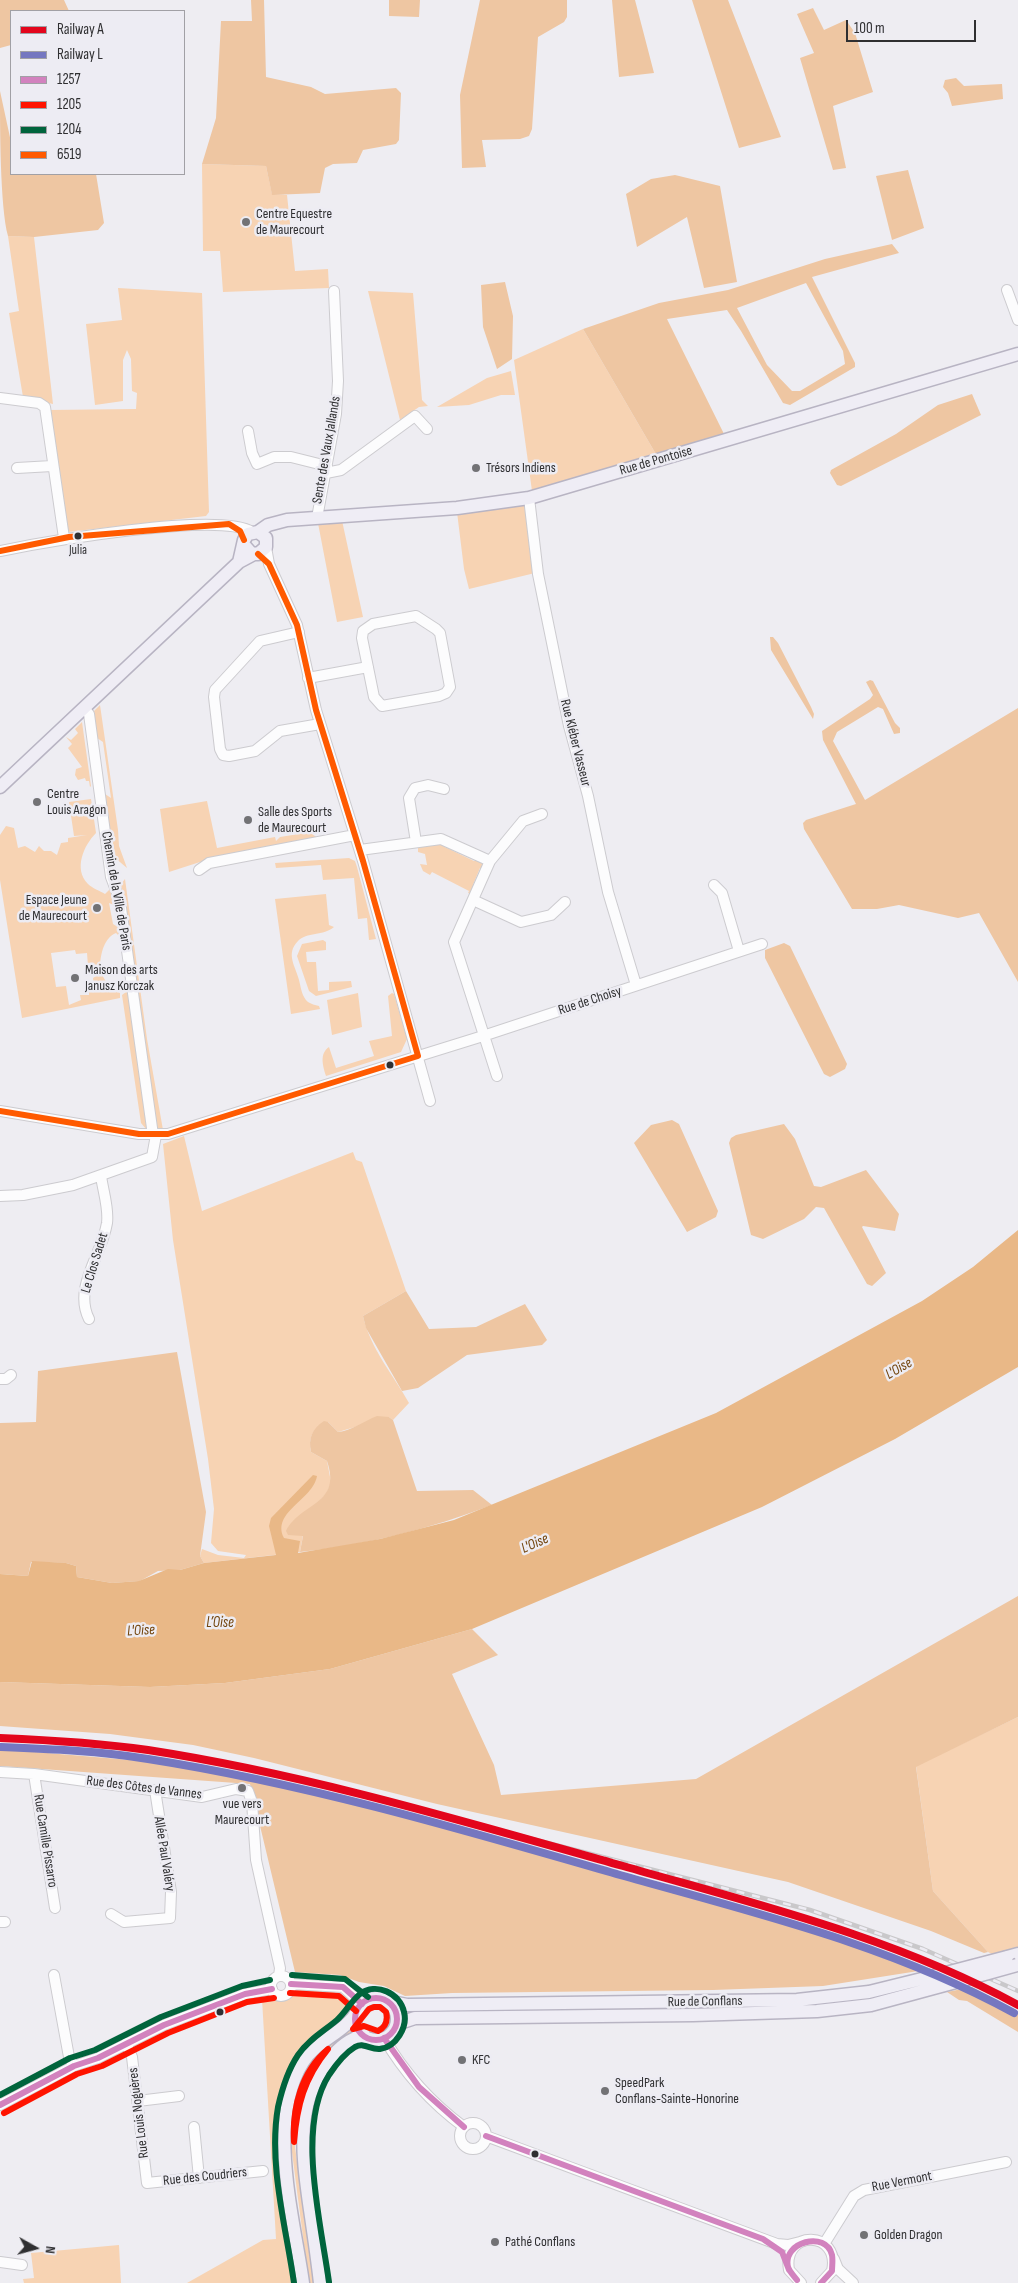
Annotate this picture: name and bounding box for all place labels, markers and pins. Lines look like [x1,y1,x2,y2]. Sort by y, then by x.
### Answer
place label: Centre Equestre de Maurecourt [256,206,332,238]
marker: Centre Equestre de Maurecourt [240,216,252,228]
place label: Trésors Indiens [486,460,556,476]
marker: Trésors Indiens [470,462,482,474]
marker: Julia [73,531,83,541]
place label: Julia [69,543,87,559]
place label: Centre Louis Aragon [47,786,106,819]
marker: Centre Louis Aragon [31,796,43,808]
place label: Salle des Sports de Maurecourt [258,804,332,836]
marker: Salle des Sports de Maurecourt [242,814,254,826]
place label: Espace Jeune de Maurecourt [19,892,87,924]
marker: Espace Jeune de Maurecourt [91,902,103,914]
place label: Maison des arts Janusz Korczak [85,962,158,994]
marker: Maison des arts Janusz Korczak [69,972,81,984]
unlabelled marker [385,1060,395,1070]
marker: vue vers Maurecourt [236,1782,248,1794]
place label: vue vers Maurecourt [215,1796,269,1828]
unlabelled marker [215,2007,225,2017]
place label: KFC [472,2052,490,2068]
marker: KFC [456,2054,468,2066]
place label: SpeedPark Conflans-Sainte-Honorine [615,2075,739,2108]
marker: SpeedPark Conflans-Sainte-Honorine [599,2085,611,2097]
unlabelled marker [530,2149,540,2159]
place label: Golden Dragon [874,2227,943,2243]
marker: Golden Dragon [858,2229,870,2241]
place label: Pathé Conflans [505,2234,575,2250]
marker: Pathé Conflans [489,2236,501,2248]

